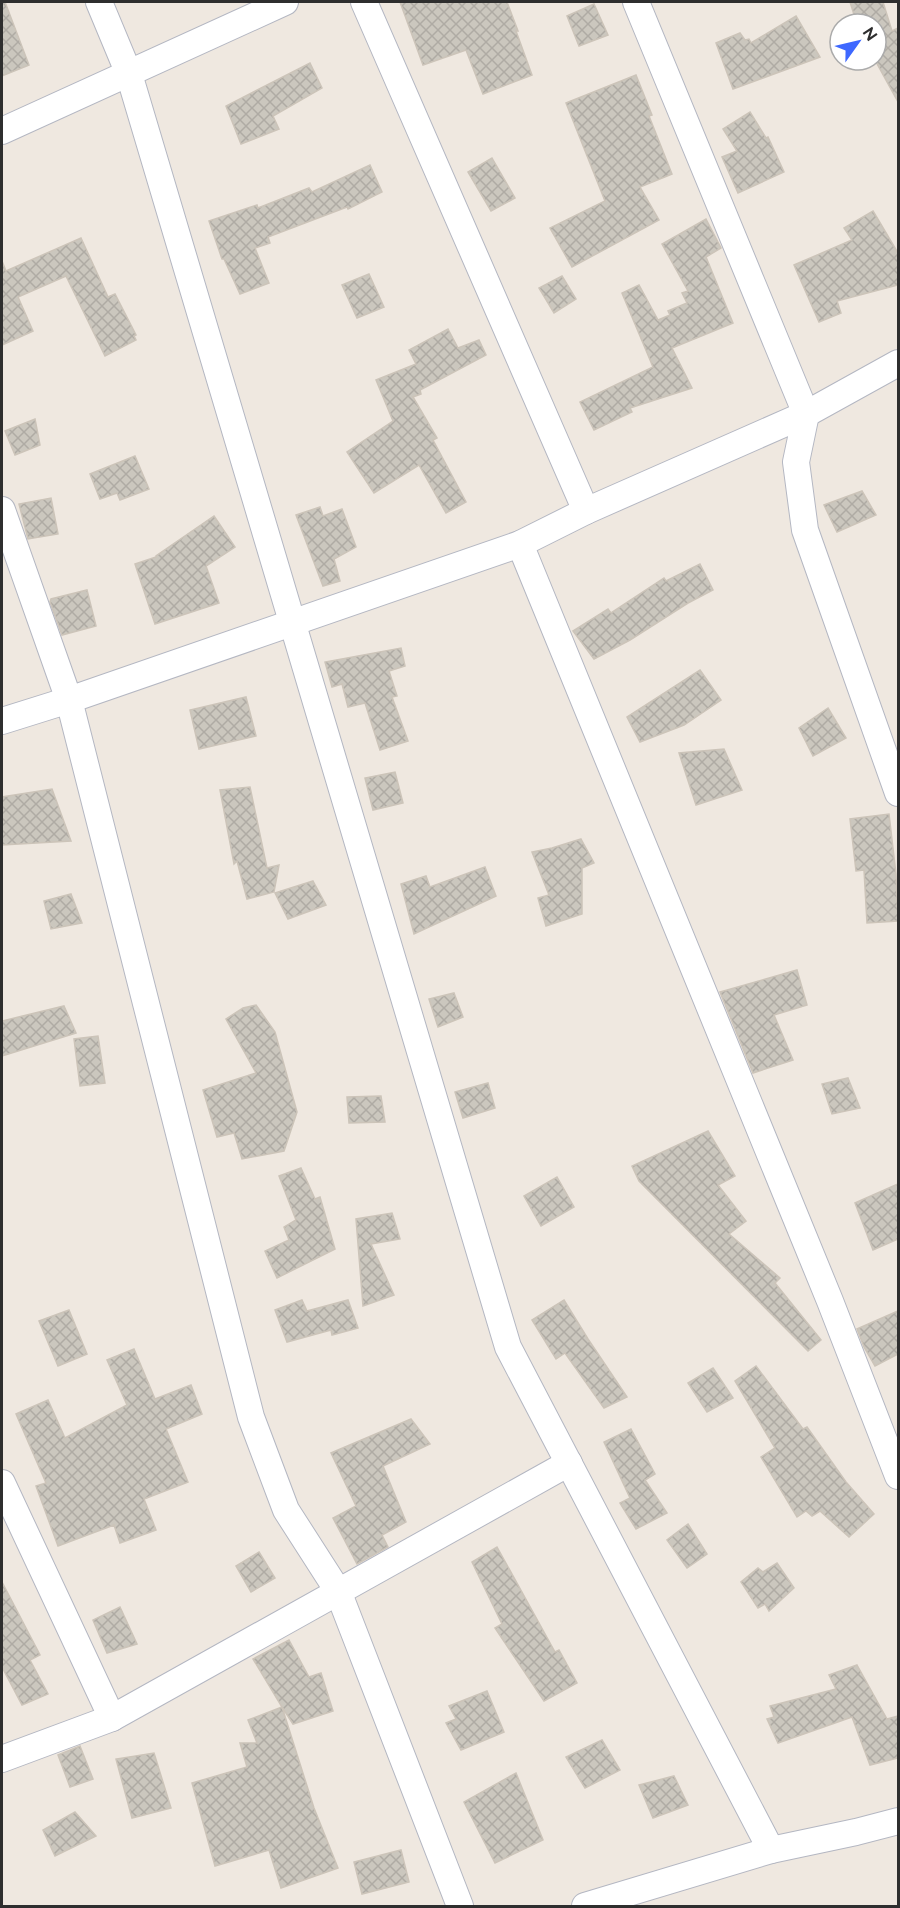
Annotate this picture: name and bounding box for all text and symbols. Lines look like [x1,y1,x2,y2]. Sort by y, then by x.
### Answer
north arrow [828,12,888,72]
text: N [859,24,881,44]

